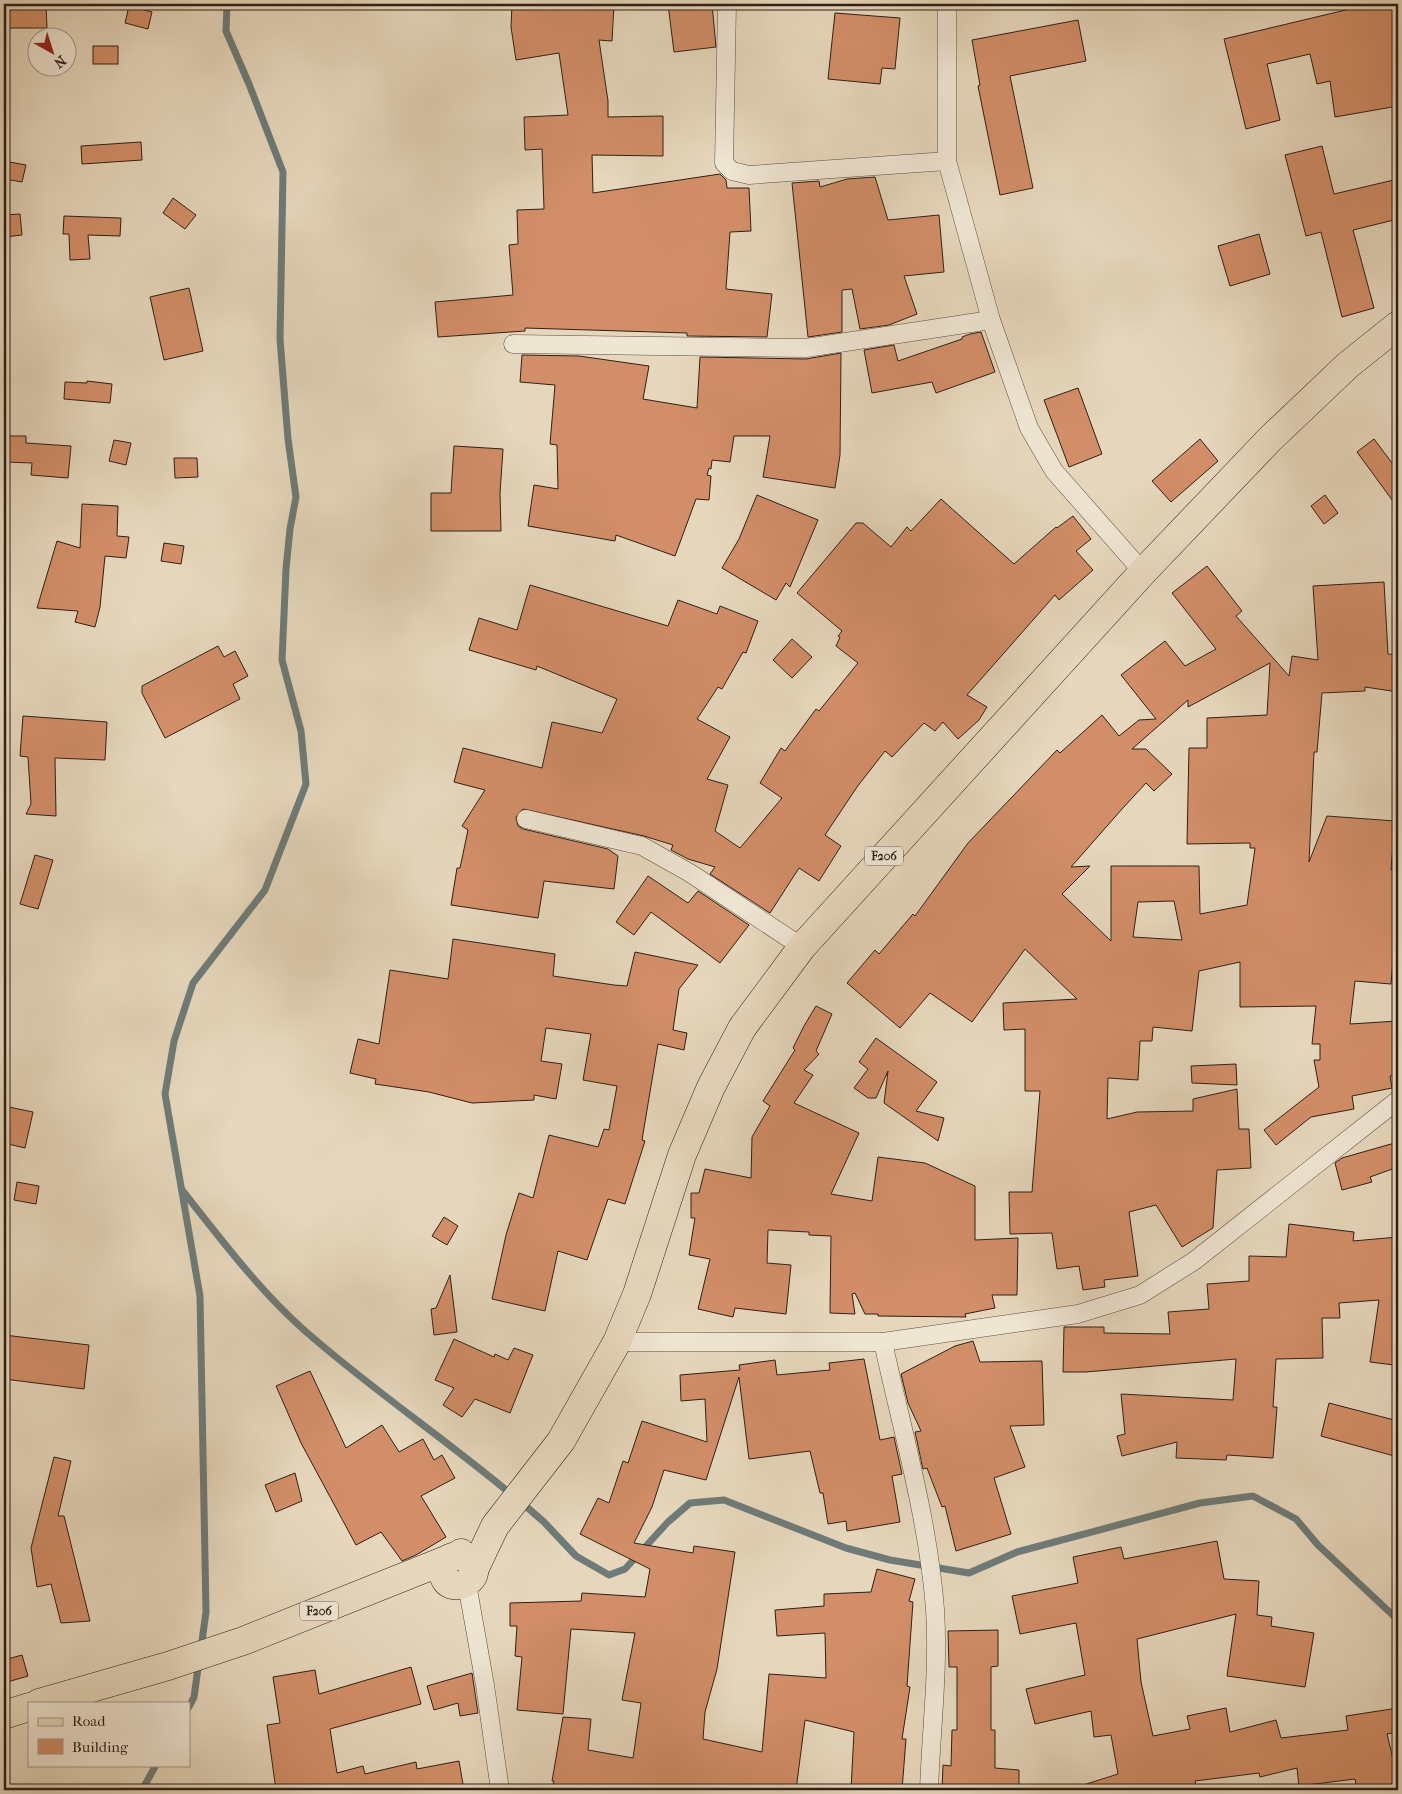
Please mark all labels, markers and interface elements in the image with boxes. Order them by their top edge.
north arrow [28,28,78,78]
text: N [50,52,69,72]
road number: F206 [865,846,903,866]
road number: F206 [300,1602,338,1620]
legend [28,1702,190,1766]
text: Road [72,1712,106,1730]
text: Building [72,1738,129,1756]

